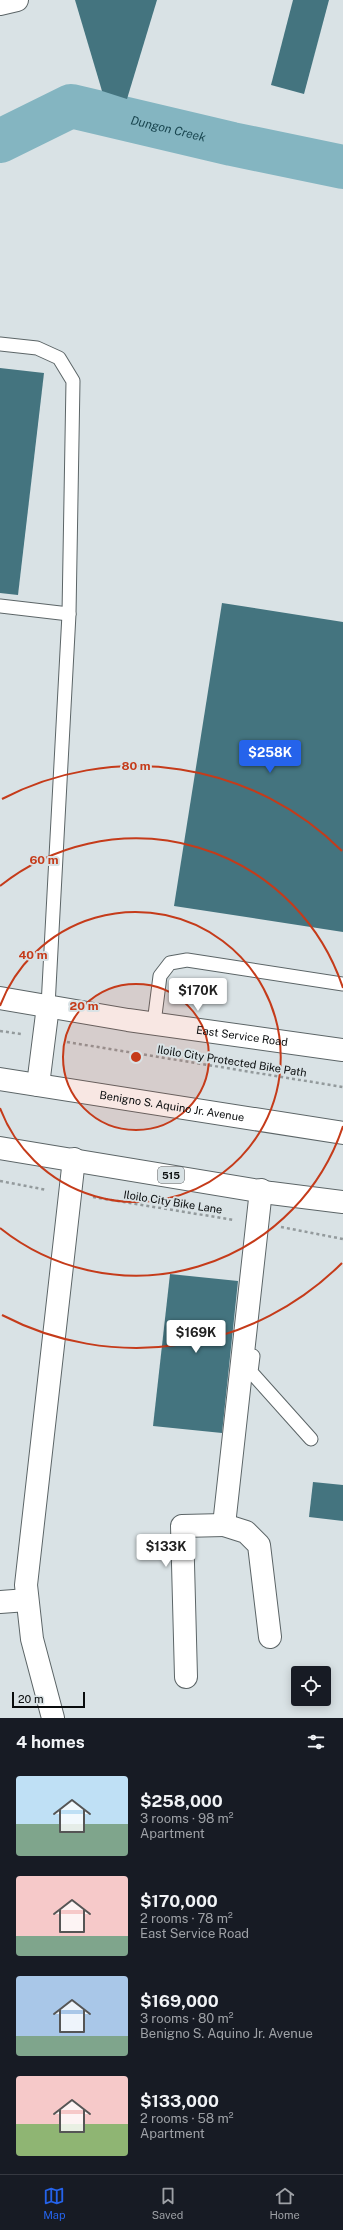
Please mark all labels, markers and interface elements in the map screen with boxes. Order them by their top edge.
water label: Dungon Creek [129,113,208,145]
pin: $258K [242,740,298,774]
text: $258K [248,745,292,760]
text: 80 m [121,759,151,773]
text: 60 m [29,853,59,867]
text: 40 m [18,948,48,962]
pin: $170K [170,978,226,1012]
text: $170K [178,983,218,998]
text: 20 m [70,999,99,1013]
street label: East Service Road [195,1024,289,1048]
street label: Iloilo City Protected Bike Path [156,1043,308,1079]
centre of rings [129,1050,143,1064]
street label: Benigno S. Aquino Jr. Avenue [99,1089,245,1123]
road number: 515 [158,1167,184,1183]
street label: Iloilo City Bike Lane [123,1188,223,1216]
pin: $169K [168,1320,224,1354]
text: $169K [176,1325,216,1340]
pin: $133K [138,1534,194,1568]
text: $133K [146,1539,186,1554]
map controls [291,1666,331,1706]
button: locate [291,1666,331,1706]
scale bar [12,1690,85,1709]
text: 20 m [18,1693,43,1705]
icon: filters [305,1731,327,1753]
text: 4 homes [16,1732,85,1752]
text: $258,000 [140,1791,223,1811]
icon: home [48,1792,96,1840]
text: 3 rooms · 98 m² [140,1811,234,1826]
text: Apartment [140,1826,205,1841]
text: $170,000 [140,1891,218,1911]
icon: home [48,1892,96,1940]
text: 2 rooms · 78 m² [140,1911,233,1926]
text: East Service Road [140,1926,249,1941]
text: $169,000 [140,1991,219,2011]
icon: home [48,1992,96,2040]
text: 3 rooms · 80 m² [140,2011,233,2026]
text: Benigno S. Aquino Jr. Avenue [140,2026,313,2041]
text: $133,000 [140,2091,219,2111]
icon: home [48,2092,96,2140]
text: 2 rooms · 58 m² [140,2111,233,2126]
text: Apartment [140,2126,205,2141]
tab: Map [43,2185,65,2221]
tab: Saved [152,2185,183,2221]
tab: Home [270,2185,300,2221]

